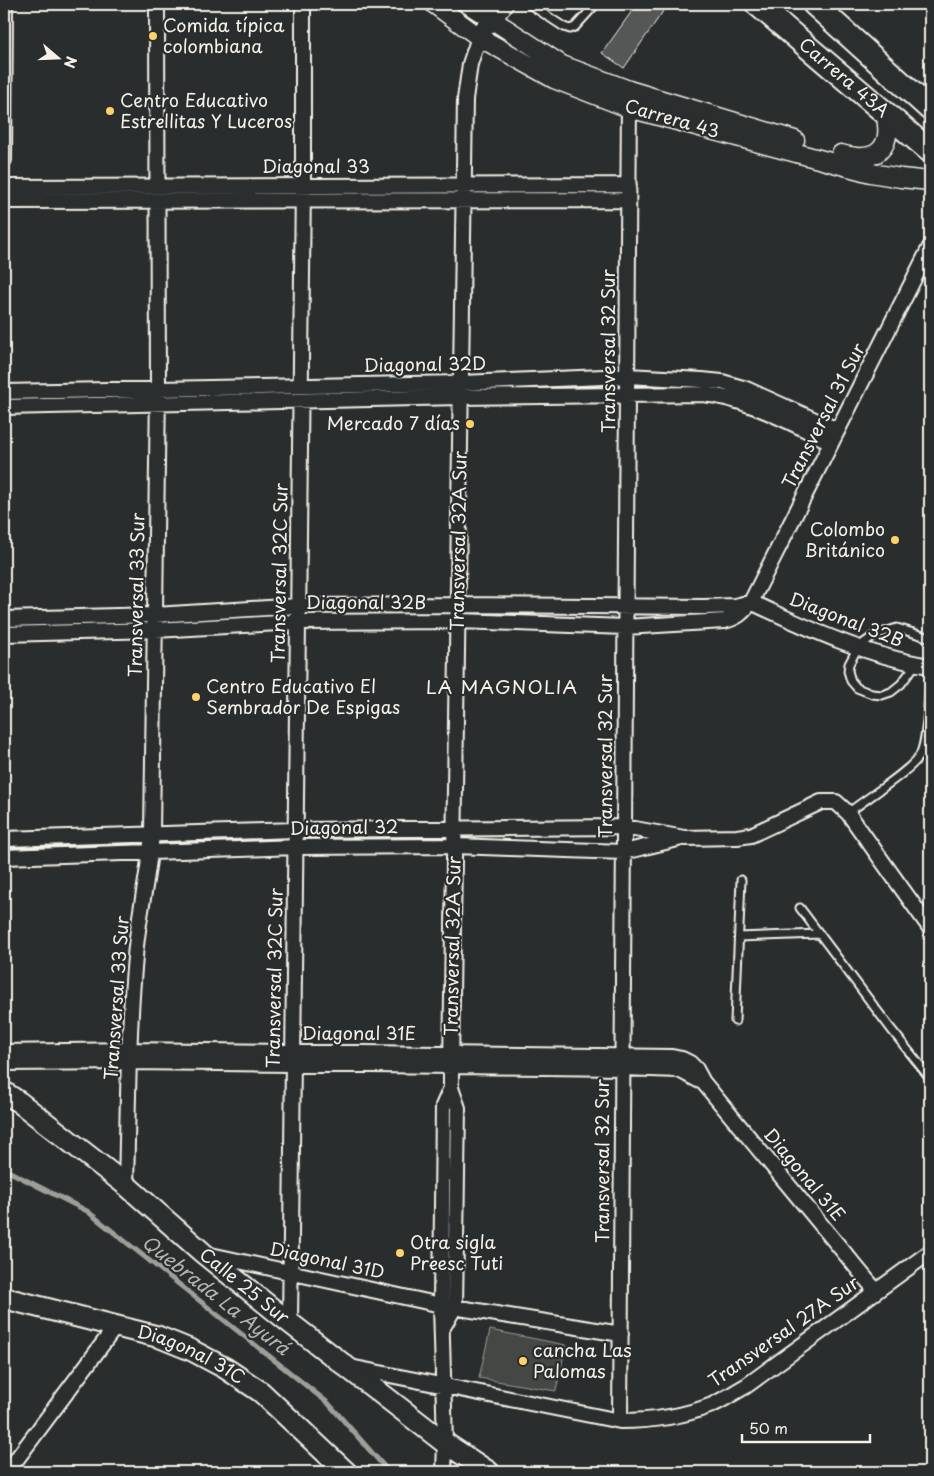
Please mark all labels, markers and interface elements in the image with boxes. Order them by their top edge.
place label: Comida típica colombiana [163,11,285,59]
marker: Comida típica colombiana [147,30,159,42]
street label: Carrera 43A [794,30,896,123]
north arrow [32,32,82,82]
text: N [59,54,82,71]
place label: Centro Educativo Estrellitas Y Luceros [120,86,292,134]
street label: Carrera 43 [622,91,723,144]
marker: Centro Educativo Estrellitas Y Luceros [104,105,116,117]
street label: Diagonal 33 [262,152,370,179]
street label: Transversal 32 Sur [594,268,621,433]
street label: Transversal 31 Sur [774,337,871,493]
street label: Diagonal 32D [363,349,486,378]
place label: Mercado 7 días [327,409,460,436]
marker: Mercado 7 días [464,418,476,430]
street label: Transversal 32A Sur [442,450,473,631]
street label: Transversal 32C Sur [263,482,294,663]
street label: Transversal 33 Sur [121,512,150,677]
place label: Colombo Británico [804,515,885,563]
marker: Colombo Británico [889,534,901,546]
street label: Diagonal 32B [786,584,908,653]
street label: Diagonal 32B [306,588,426,615]
place label: Centro Educativo El Sembrador De Espigas [206,672,400,720]
district label: LA MAGNOLIA [426,672,578,700]
street label: Transversal 32 Sur [591,673,618,838]
marker: Centro Educativo El Sembrador De Espigas [190,691,202,703]
street label: Diagonal 32 [289,812,399,841]
street label: Transversal 32A Sur [436,855,467,1036]
street label: Transversal 32C Sur [258,887,289,1068]
street label: Transversal 33 Sur [96,914,135,1081]
street label: Diagonal 31E [302,1019,416,1046]
street label: Transversal 32 Sur [588,1078,615,1243]
street label: Diagonal 31E [758,1122,852,1227]
water label: Quebrada La Ayurá [137,1227,298,1362]
place label: Otra sigla Preesc Tuti [410,1228,503,1276]
street label: Diagonal 31D [267,1234,387,1285]
street label: Calle 25 Sur [194,1240,296,1330]
marker: Otra sigla Preesc Tuti [394,1247,406,1259]
street label: Transversal 27A Sur [702,1268,864,1393]
street label: Diagonal 31C [134,1317,251,1390]
place label: cancha Las Palomas [533,1336,632,1384]
marker: cancha Las Palomas [517,1355,529,1367]
scale bar [742,1411,869,1443]
text: 50 m [749,1416,788,1439]

